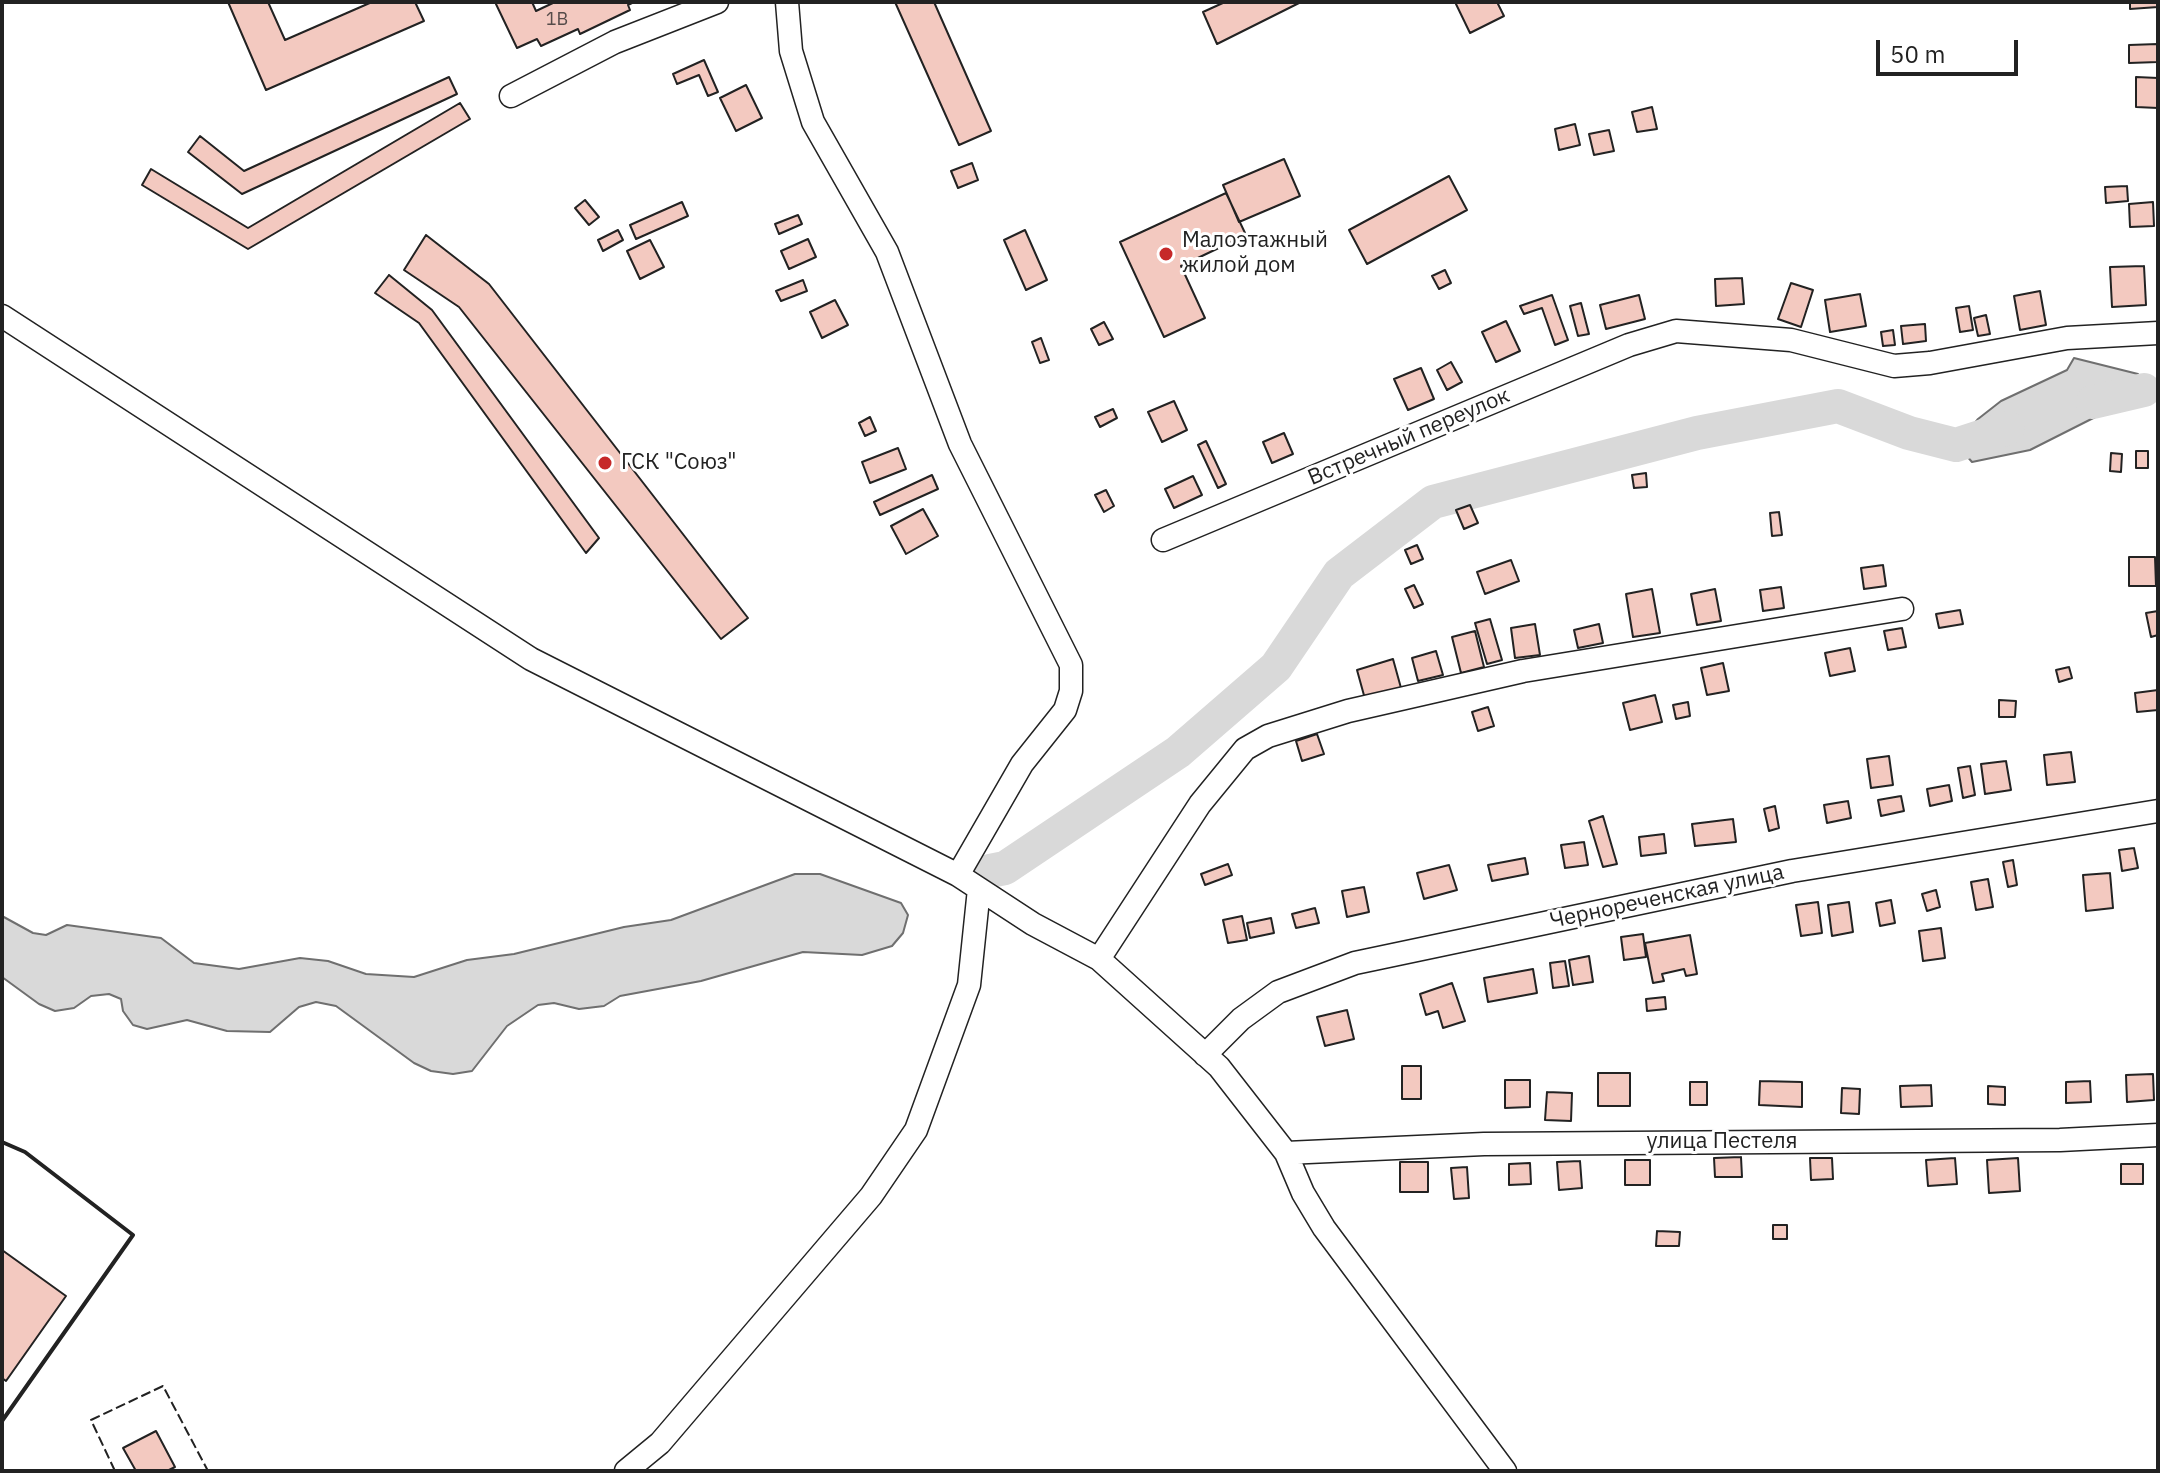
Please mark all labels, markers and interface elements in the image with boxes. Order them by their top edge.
house number: 1В [546,9,568,31]
scale bar [1880,24,2022,74]
text: 50 m [1890,38,1945,70]
place label: Малоэтажный жилой дом [1182,228,1328,280]
marker: Малоэтажный жилой дом [1157,245,1175,263]
street label: Встречный переулок [1304,383,1514,491]
place label: ГСК "Союз" [621,450,737,476]
marker: ГСК "Союз" [596,454,614,472]
street label: Чернореченская улица [1548,859,1786,935]
street label: улица Пестеля [1647,1129,1797,1155]

